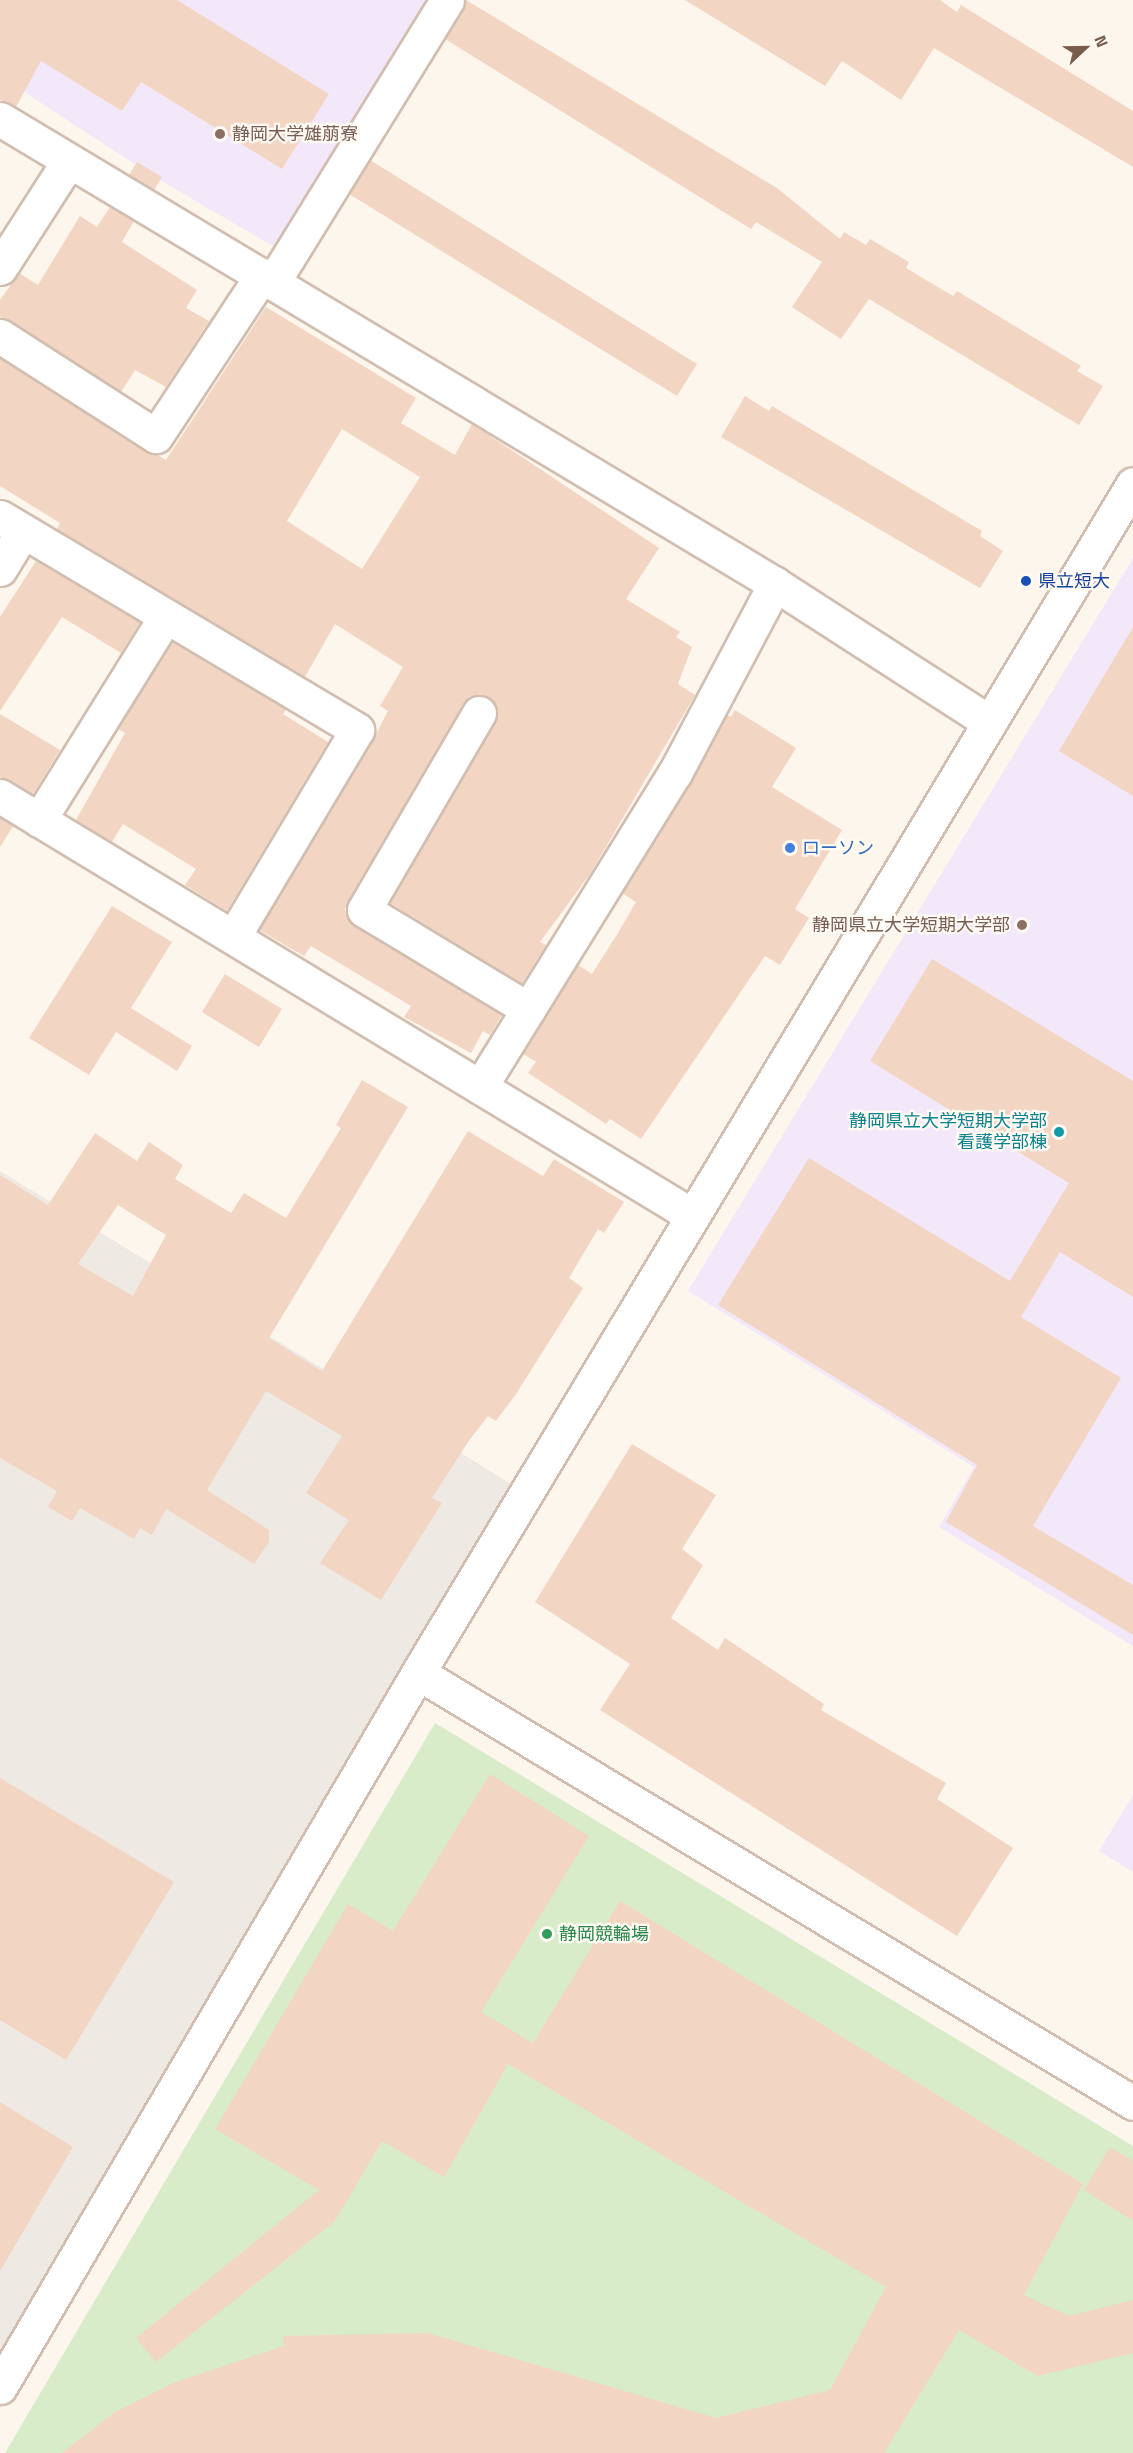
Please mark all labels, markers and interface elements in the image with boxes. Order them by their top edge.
north arrow [1055,18,1115,78]
text: N [1088,32,1115,51]
place label: 静岡大学雄萠寮 [232,123,358,145]
marker: 静岡大学雄萠寮 [213,127,227,141]
place label: 県立短大 [1038,570,1110,592]
marker: 県立短大 [1019,574,1033,588]
place label: ローソン [802,837,874,859]
marker: ローソン [783,841,797,855]
place label: 静岡県立大学短期大学部 [812,914,1010,936]
marker: 静岡県立大学短期大学部 [1015,918,1029,932]
place label: 静岡県立大学短期大学部 看護学部棟 [849,1111,1047,1154]
marker: 静岡県立大学短期大学部 看護学部棟 [1052,1125,1066,1139]
place label: 静岡競輪場 [559,1923,649,1945]
marker: 静岡競輪場 [540,1927,554,1941]

